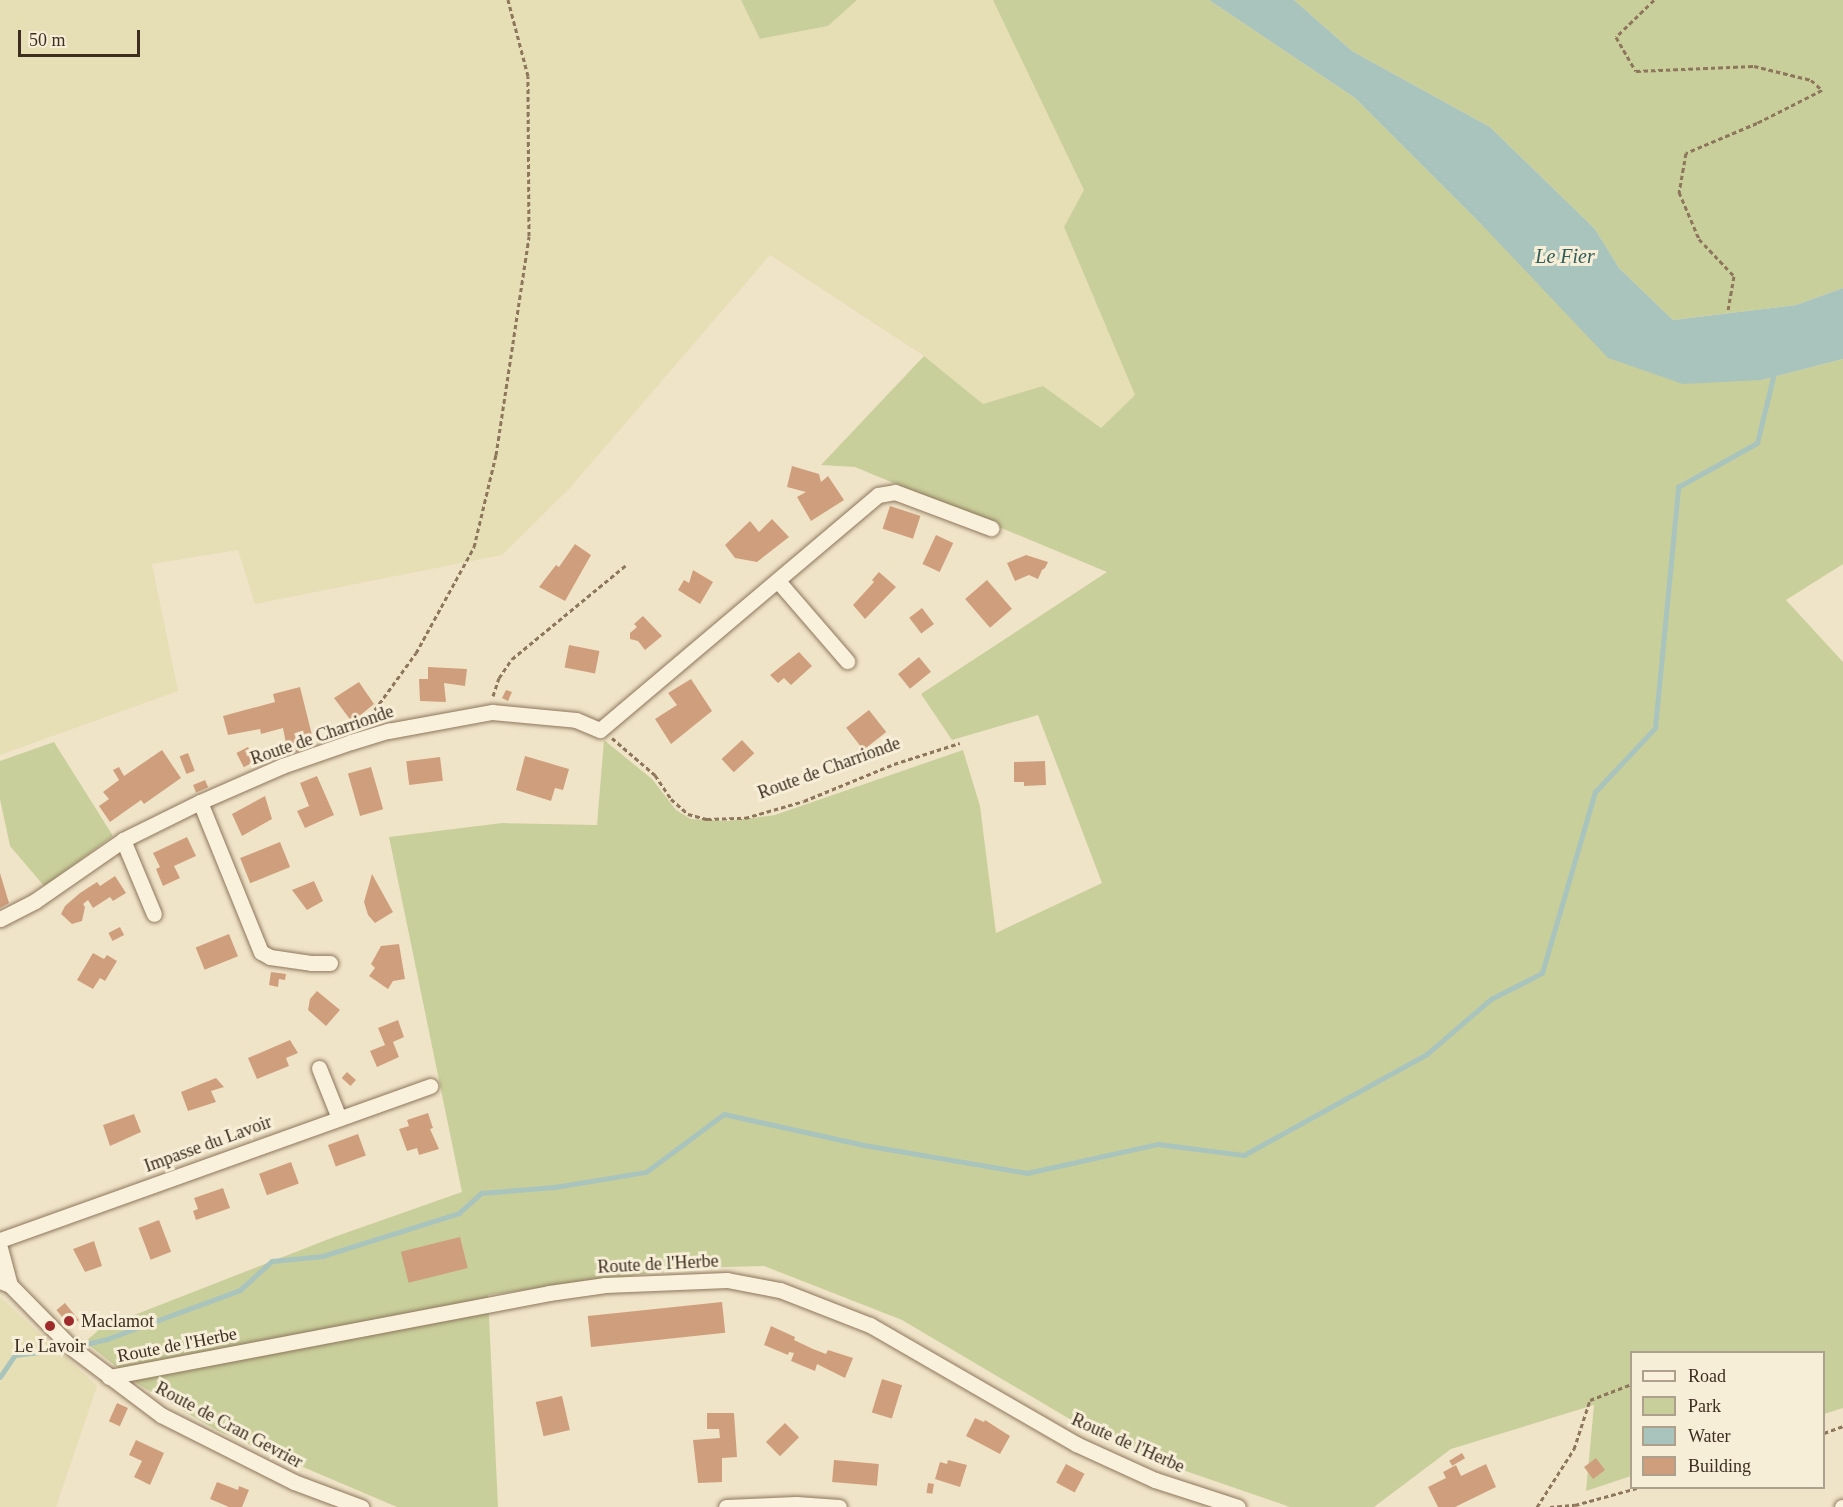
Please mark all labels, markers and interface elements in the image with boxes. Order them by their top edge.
scale bar [21,18,142,56]
text: 50 m [29,30,66,50]
water label: Le Fier [1535,244,1595,268]
street label: Route de Charrionde [248,700,396,770]
street label: Route de Charrionde [755,732,903,804]
street label: Impasse du Lavoir [141,1111,275,1177]
street label: Route de l'Herbe [597,1250,719,1278]
place label: Maclamot [81,1310,154,1332]
marker: Maclamot [62,1314,76,1328]
marker: Le Lavoir [43,1319,57,1333]
street label: Route de l'Herbe [115,1323,239,1367]
place label: Le Lavoir [14,1335,86,1357]
legend [1630,1351,1825,1489]
text: Road [1688,1366,1726,1386]
street label: Route de Cran Gevrier [152,1377,306,1473]
text: Park [1688,1396,1721,1416]
street label: Route de l'Herbe [1068,1408,1188,1478]
text: Water [1688,1426,1731,1446]
text: Building [1688,1456,1751,1476]

